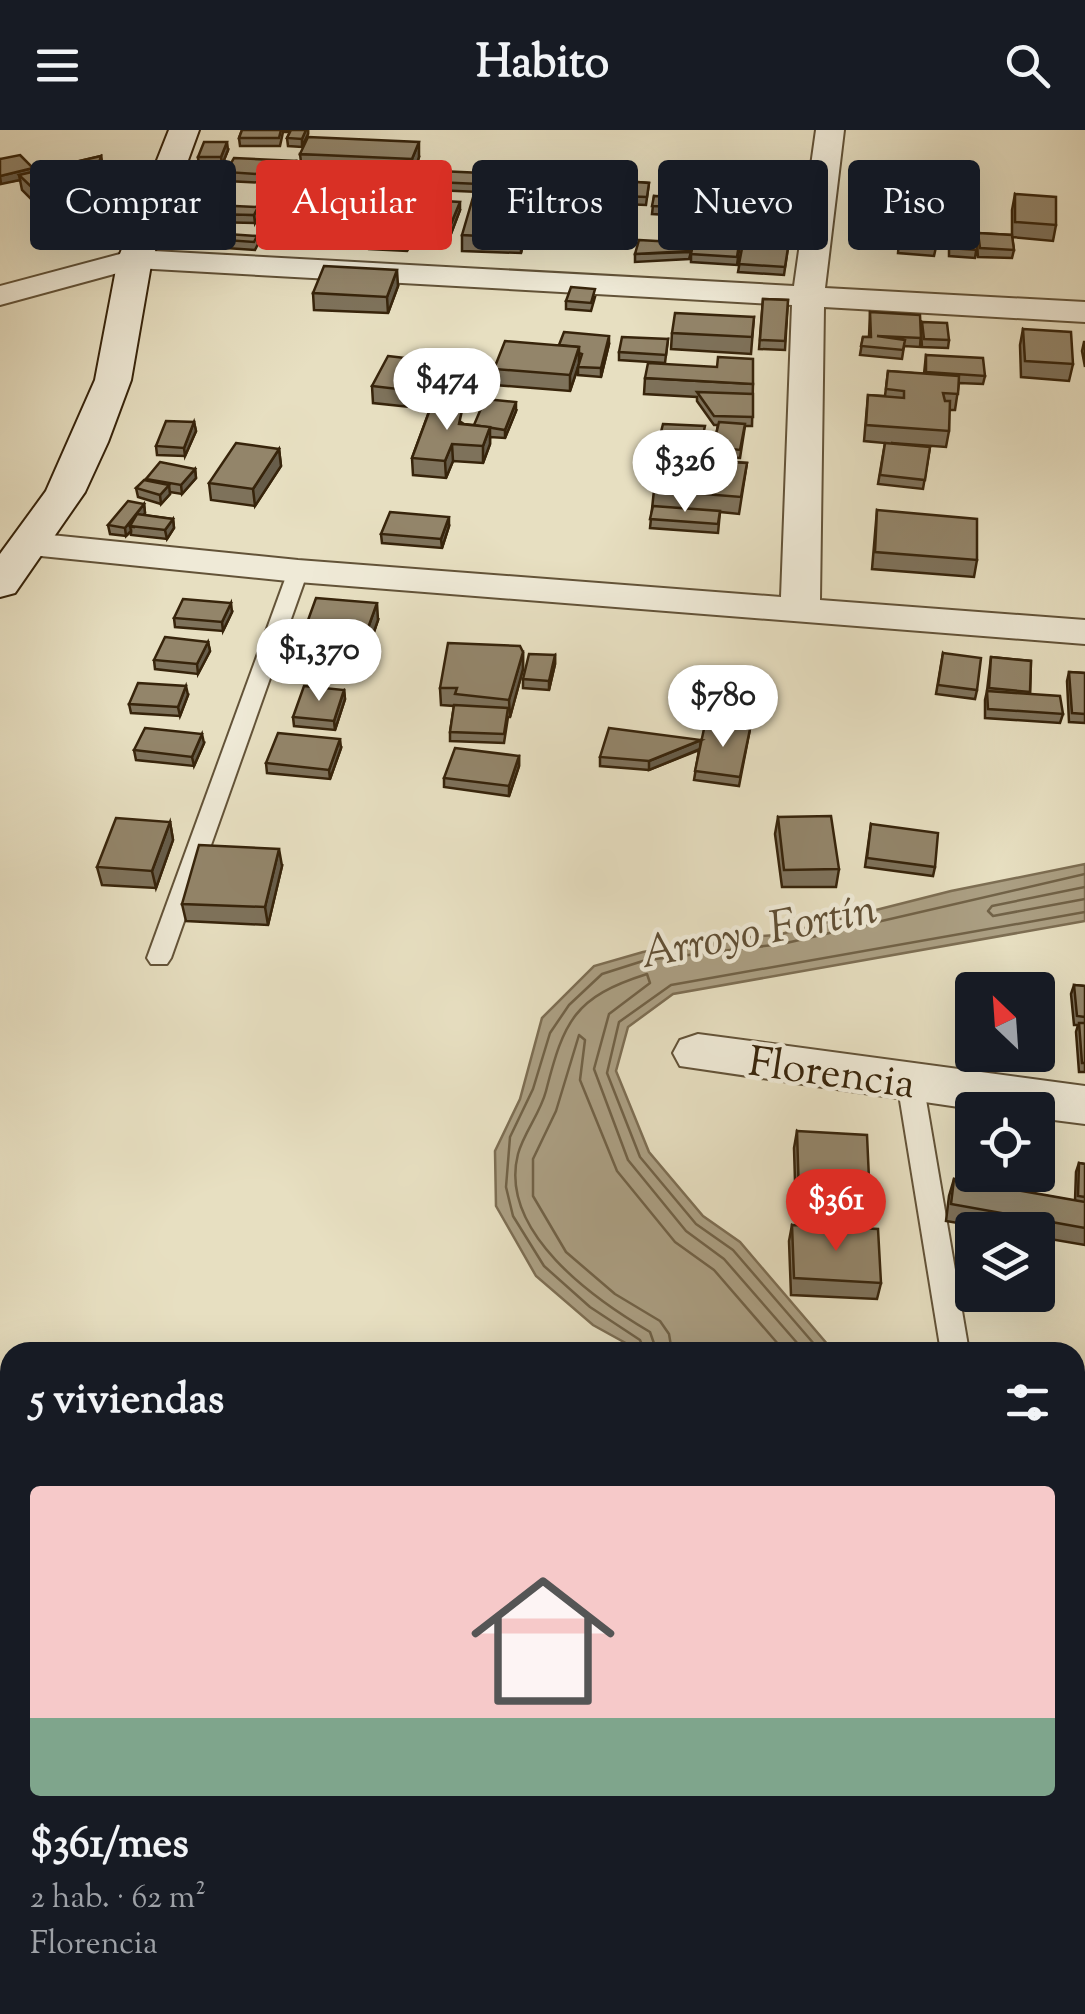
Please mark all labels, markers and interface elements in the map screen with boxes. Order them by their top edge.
text: Habito [476,33,609,98]
icon: menu [30,38,85,93]
icon: search [1000,38,1055,93]
chip: Comprar [30,160,236,250]
chip: Alquilar [256,160,452,250]
chip: Filtros [472,160,638,250]
chip: Nuevo [658,160,828,250]
chip: Piso [848,160,980,250]
pin: $474 [388,348,506,433]
text: $474 [415,357,479,403]
pin: $326 [626,430,744,515]
text: $326 [655,439,715,485]
pin: $1,370 [238,619,400,704]
text: $1,370 [278,628,360,674]
pin: $780 [664,665,782,750]
text: $780 [690,674,756,720]
water label: Arroyo Fortín [635,880,883,989]
north arrow [955,972,1055,1072]
map controls [955,972,1055,1312]
street label: Florencia [744,1035,918,1117]
button: locate [955,1092,1055,1192]
pin: $361 [777,1169,895,1254]
text: $361 [808,1178,864,1224]
button: layers [955,1212,1055,1312]
text: 5 viviendas [30,1372,224,1432]
icon: filters [1000,1375,1055,1430]
icon: home [453,1551,633,1731]
text: $361/mes [30,1816,189,1876]
text: 2 hab. · 62 m² [30,1876,206,1922]
text: Florencia [30,1922,158,1968]

